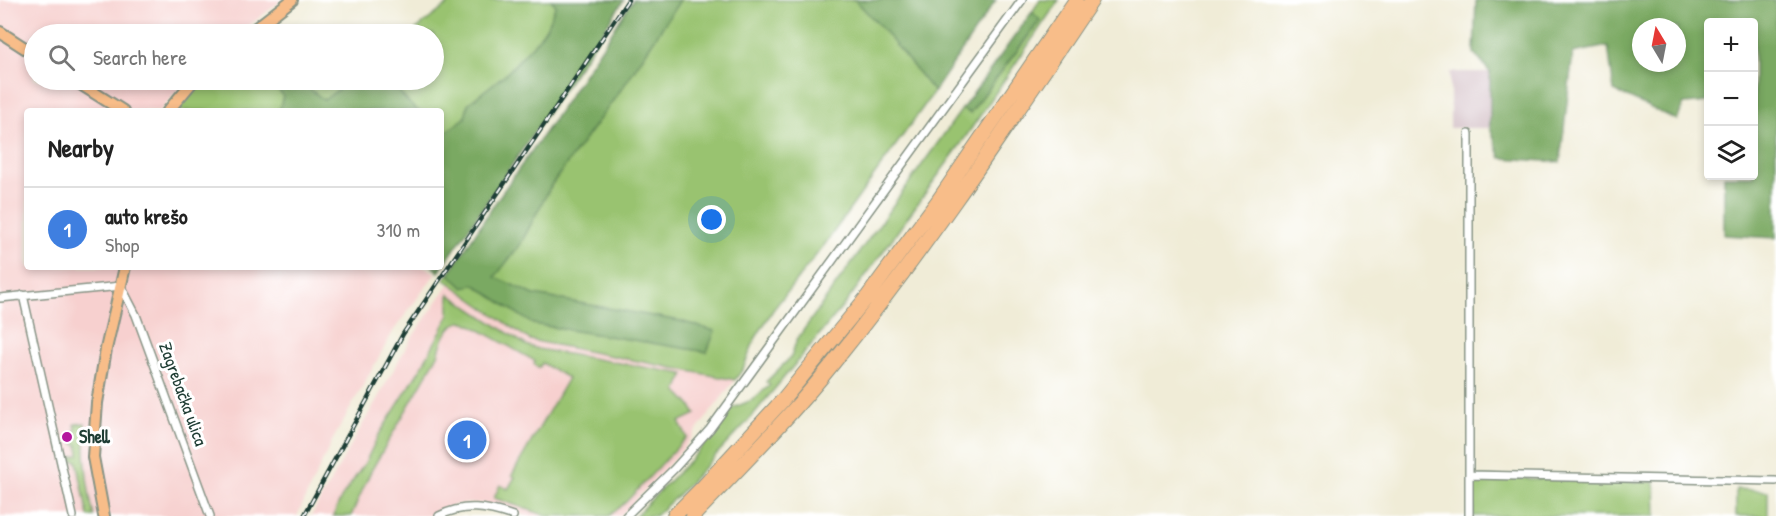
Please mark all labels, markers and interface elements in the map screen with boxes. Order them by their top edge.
north arrow [1632,18,1686,72]
map controls [1704,18,1758,180]
button: + [1704,18,1758,72]
search box [24,24,444,90]
icon: search [45,41,78,74]
text: Search here [93,42,187,72]
button: − [1704,72,1758,126]
button: layers [1704,126,1758,180]
text: Nearby [48,130,114,165]
text: auto krešo [105,201,188,231]
your location [697,205,726,234]
text: 1 [64,216,71,243]
text: 310 m [377,216,420,243]
text: Shop [105,231,139,258]
street label: Zagrebačka ulica [153,339,214,449]
pin: 1 [448,418,486,462]
place label: Shell [79,424,111,449]
marker: Shell [60,430,74,444]

